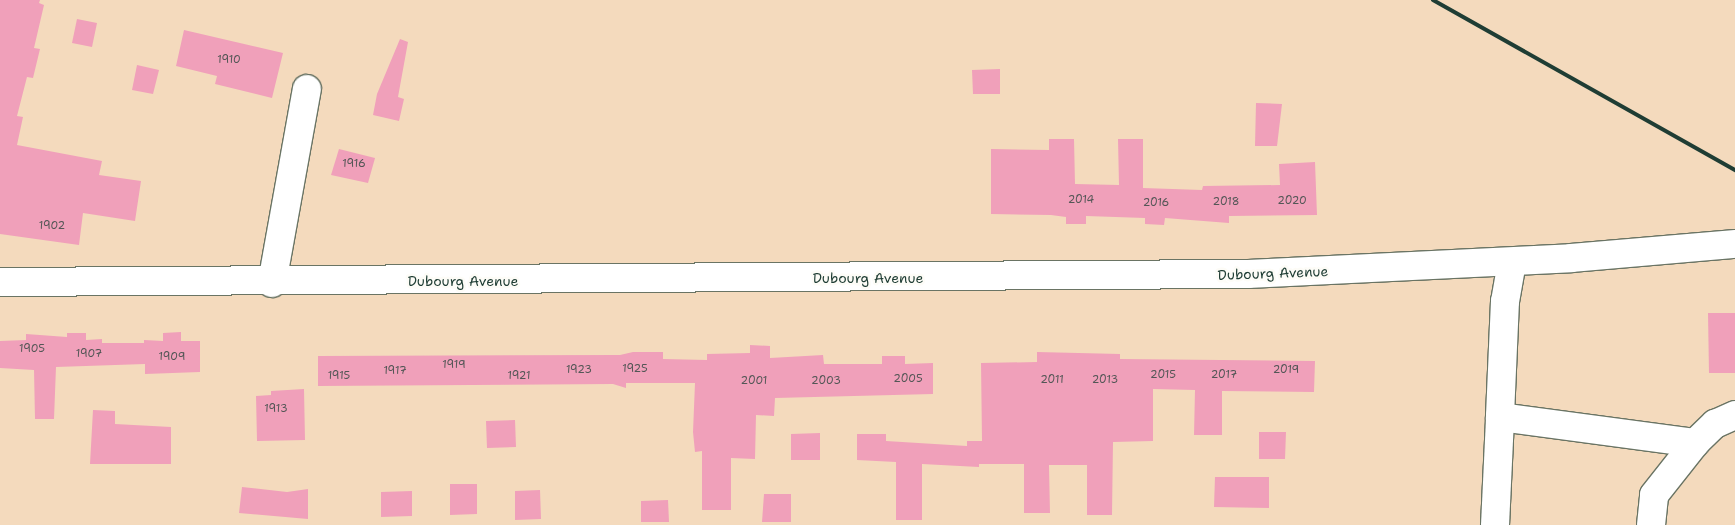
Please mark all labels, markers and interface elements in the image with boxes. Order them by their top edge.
house number: 1910 [217,53,241,67]
house number: 1916 [342,157,366,171]
house number: 2014 [1068,193,1094,207]
house number: 2020 [1277,194,1307,208]
house number: 2018 [1213,195,1239,209]
house number: 2016 [1143,196,1169,210]
house number: 1902 [39,219,65,233]
street label: Dubourg Avenue [1217,263,1329,283]
street label: Dubourg Avenue [813,270,923,286]
street label: Dubourg Avenue [408,273,518,289]
house number: 1905 [19,342,45,356]
house number: 1907 [76,347,102,361]
house number: 1909 [159,350,185,364]
house number: 1919 [442,358,466,372]
house number: 1925 [622,362,648,376]
house number: 1923 [566,363,592,377]
house number: 2019 [1273,363,1299,377]
house number: 1917 [383,364,407,378]
house number: 2015 [1150,368,1176,382]
house number: 2017 [1211,368,1237,382]
house number: 1915 [328,369,350,383]
house number: 1921 [507,369,531,383]
house number: 2005 [893,372,923,386]
house number: 2011 [1040,373,1064,387]
house number: 2013 [1092,373,1118,387]
house number: 2001 [741,374,767,388]
house number: 2003 [811,374,841,388]
house number: 1913 [264,402,288,416]

